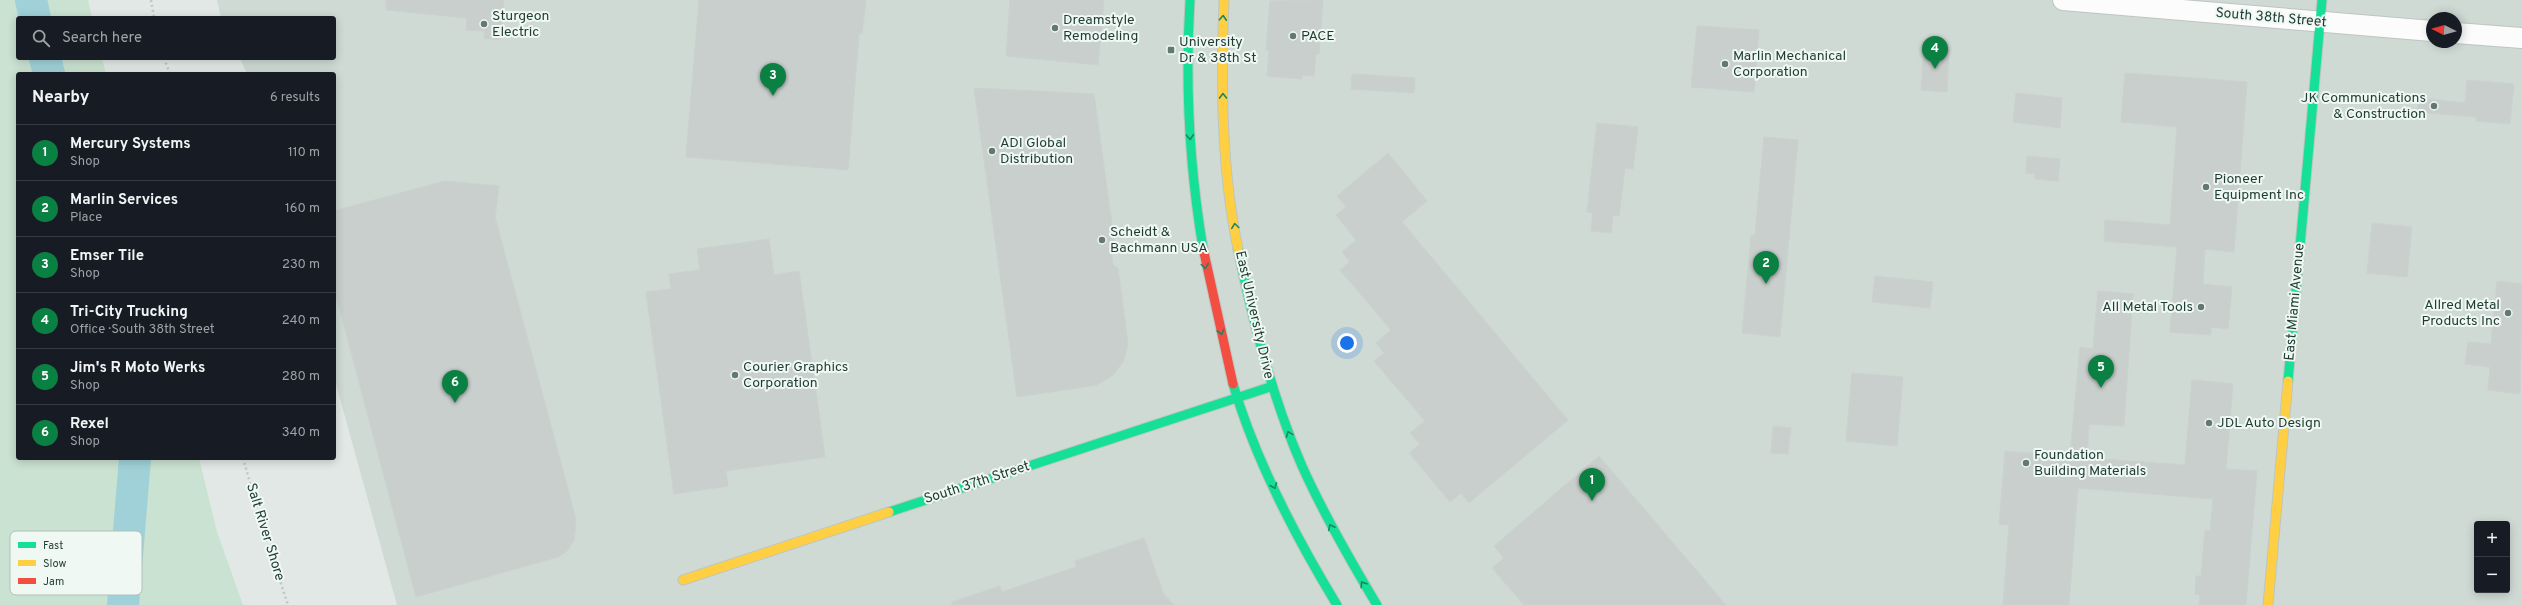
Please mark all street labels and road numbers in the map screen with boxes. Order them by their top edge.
street label: South 38th Street [2215,5,2327,31]
street label: East Miami Avenue [2281,242,2309,362]
street label: East University Drive [1231,249,1277,381]
street label: South 37th Street [922,458,1032,508]
street label: Salt River Shore [242,481,288,583]

